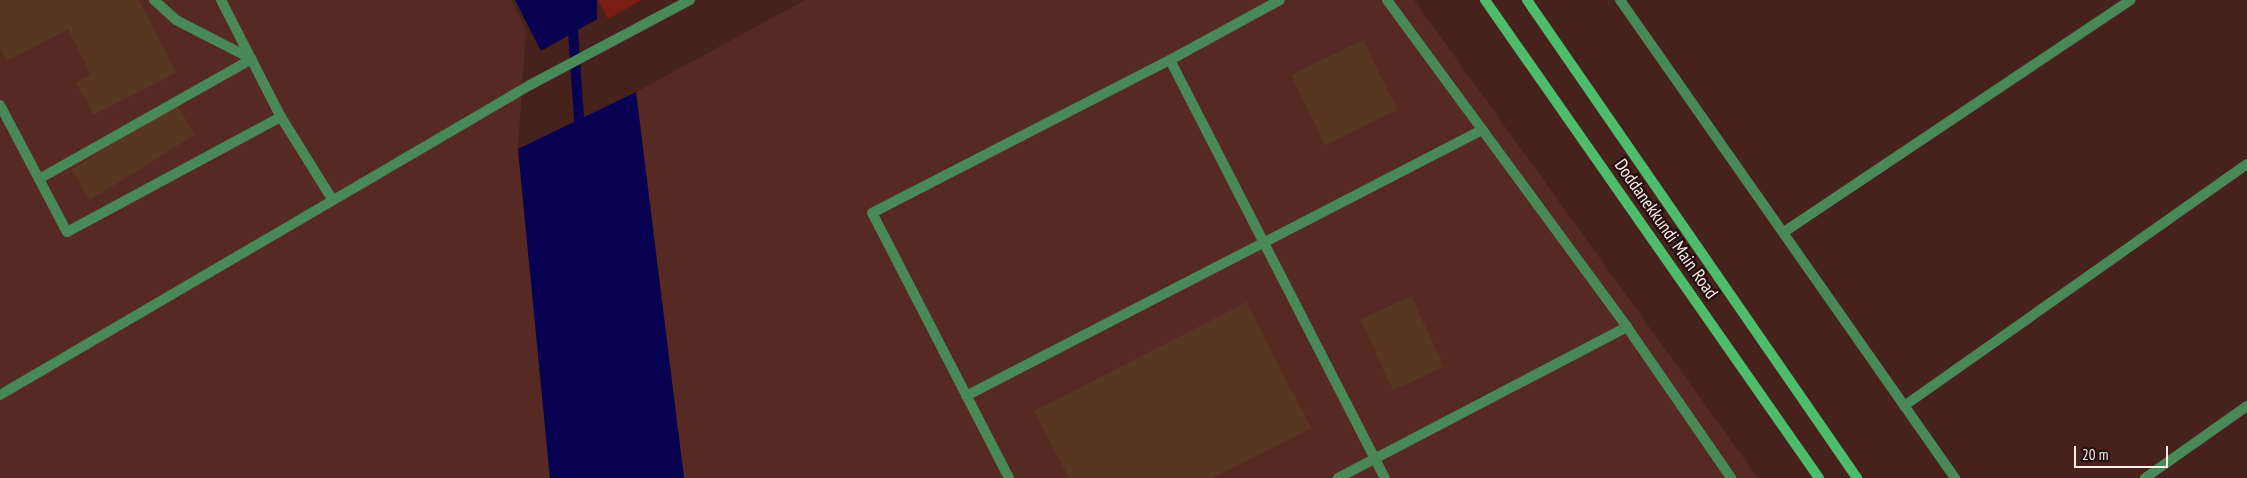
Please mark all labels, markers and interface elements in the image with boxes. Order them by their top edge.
street label: Doddanekkundi Main Road [1610,155,1722,303]
scale bar [2077,436,2171,468]
text: 20 m [2082,445,2108,464]

